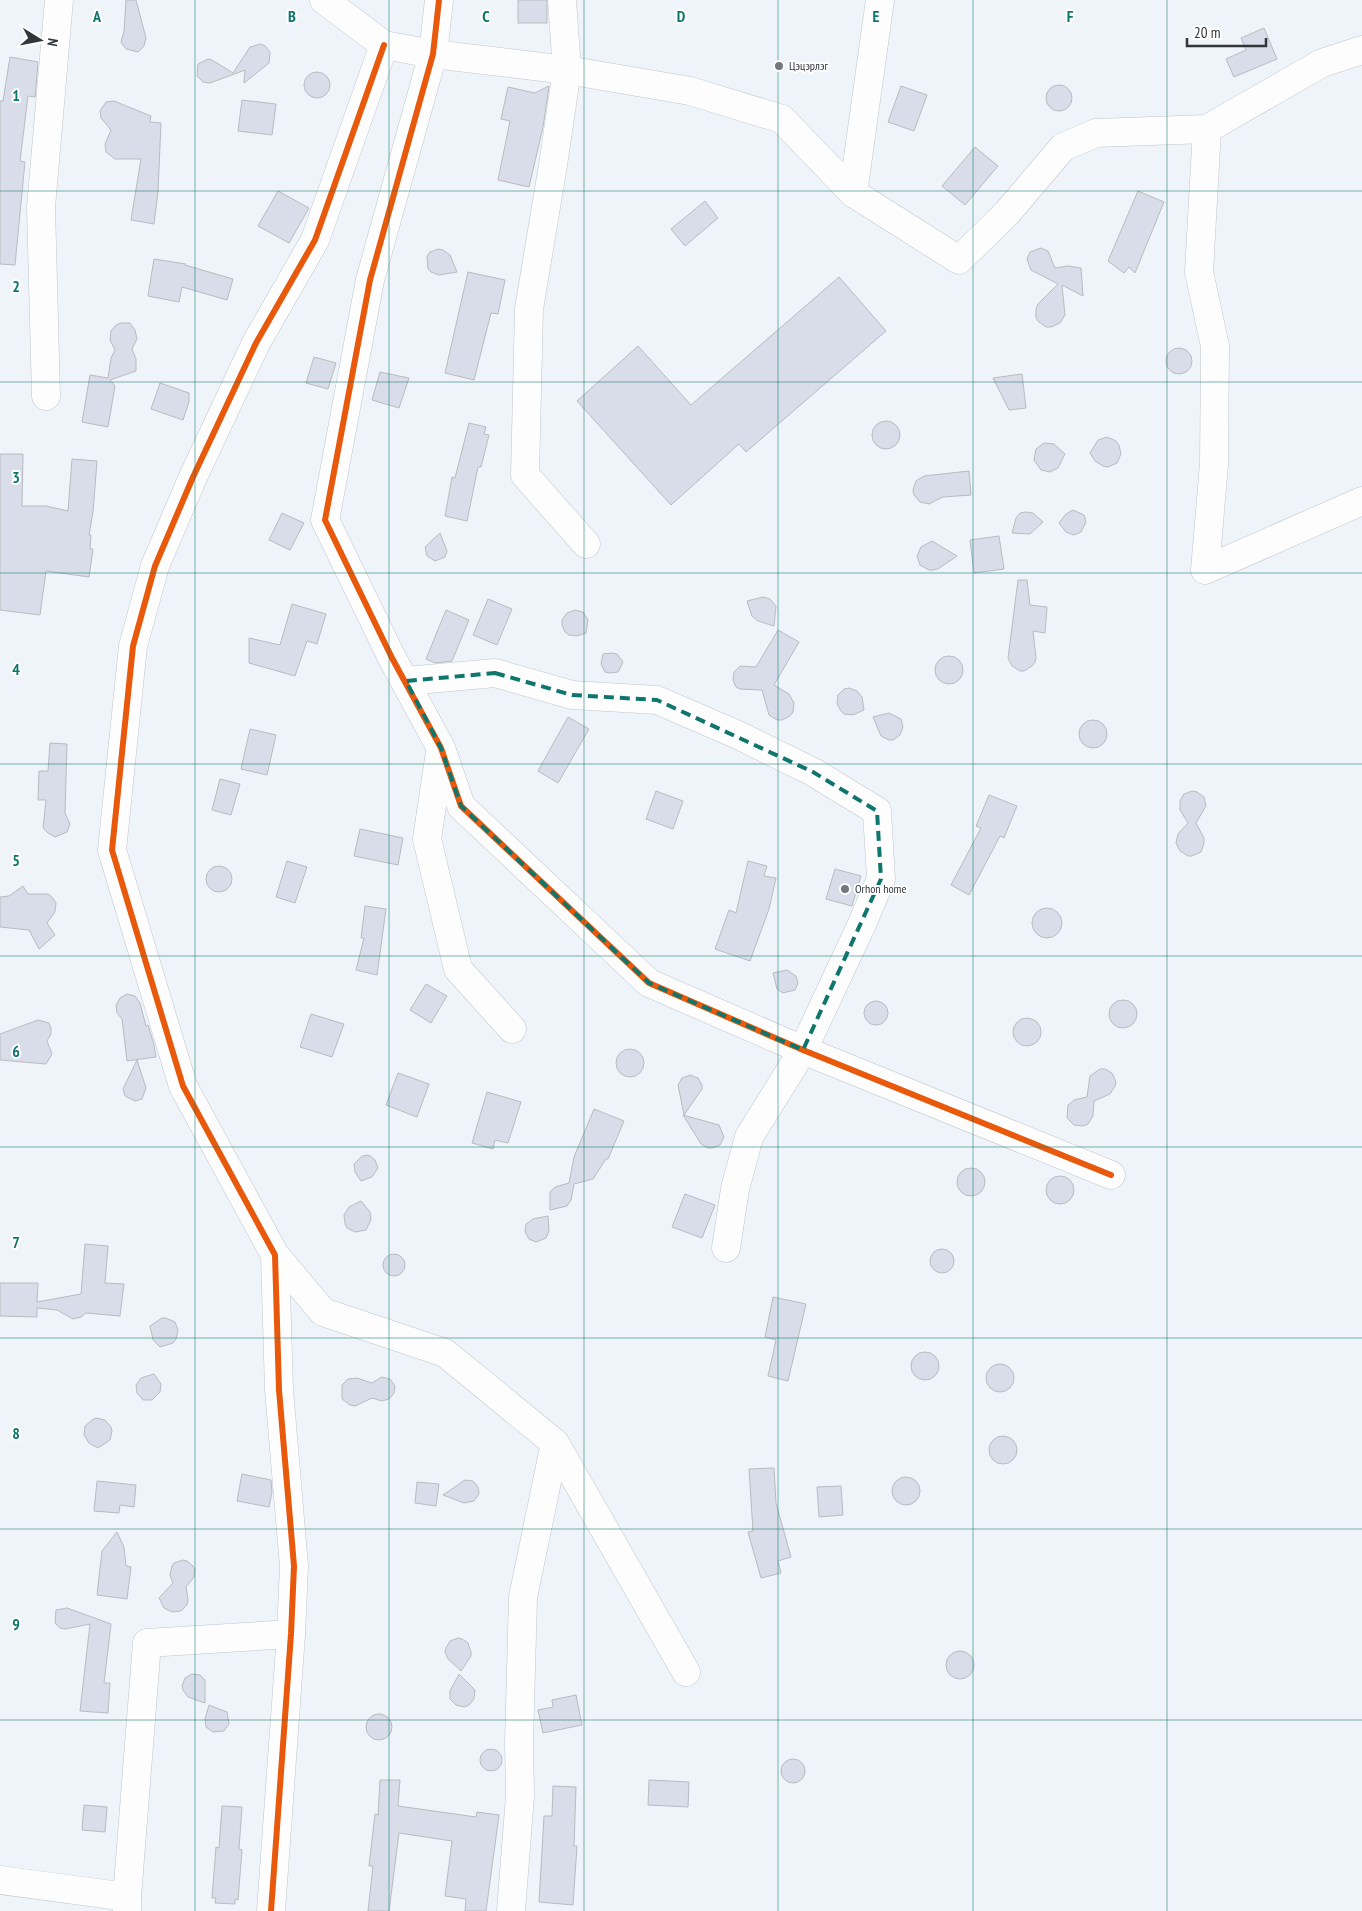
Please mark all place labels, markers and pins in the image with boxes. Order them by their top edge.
place label: Цэцэрлэг [789,58,828,73]
marker: Цэцэрлэг [773,60,785,72]
place label: Orhon home [855,881,906,896]
marker: Orhon home [839,883,851,895]

